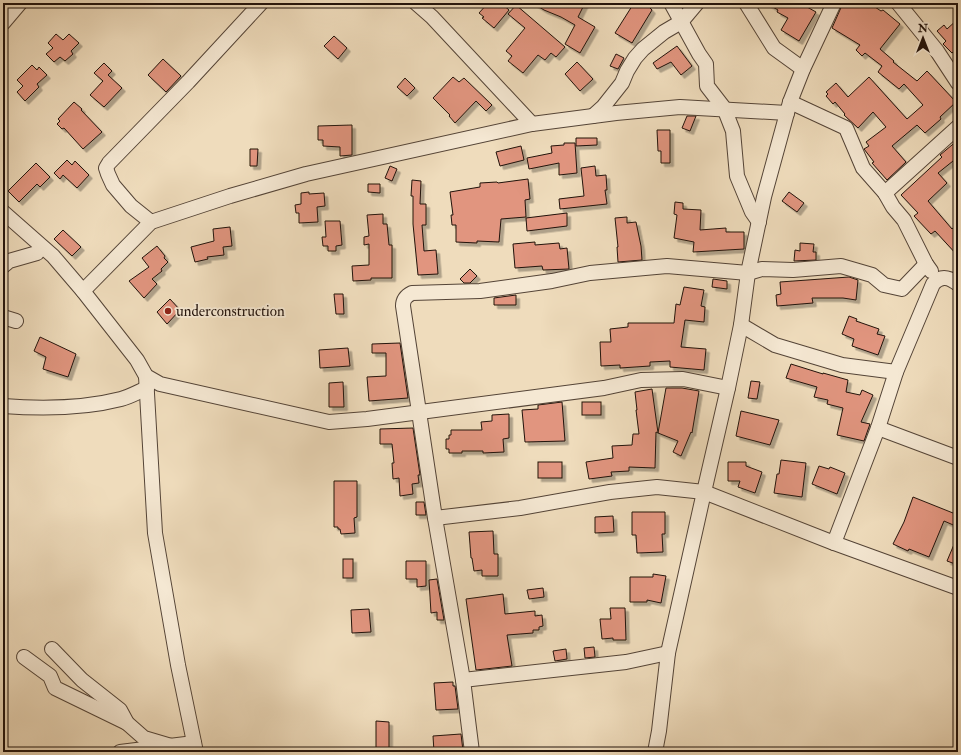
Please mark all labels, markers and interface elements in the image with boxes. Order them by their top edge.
north arrow [903,18,943,58]
text: N [917,22,929,35]
place label: underconstruction [176,302,285,321]
marker: underconstruction [163,306,173,316]

